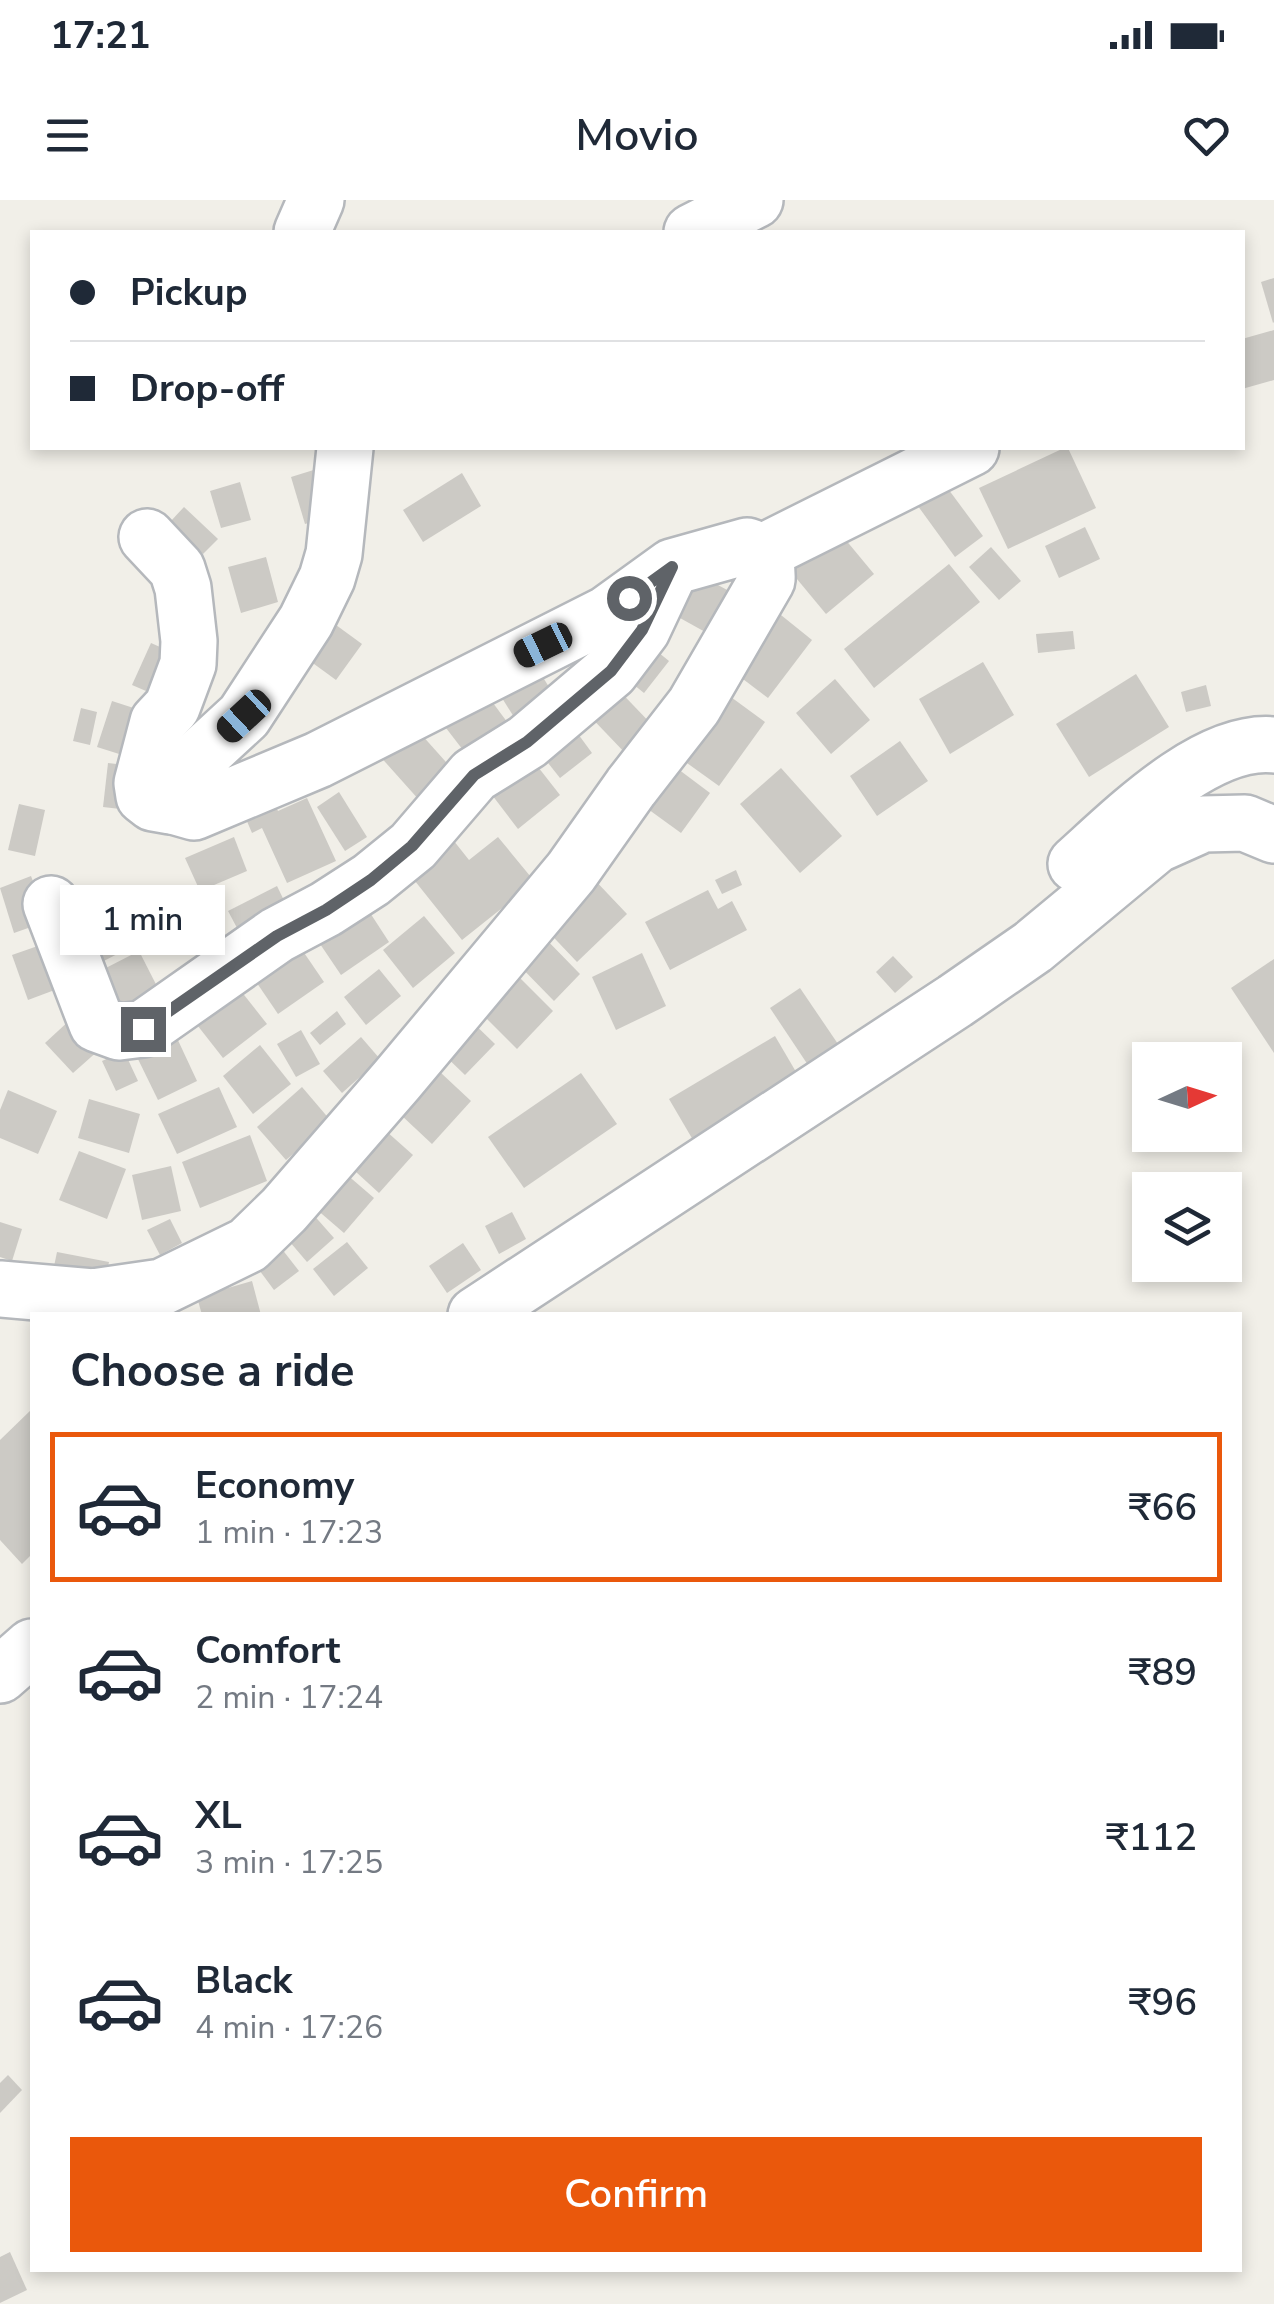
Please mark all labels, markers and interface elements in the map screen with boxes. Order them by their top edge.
text: 17:21 [50,10,151,61]
text: Movio [575,105,699,166]
icon: menu [40,108,95,163]
icon: heart [1179,108,1234,163]
text: Pickup [130,267,248,318]
text: Drop-off [130,363,284,414]
route start [607,576,652,621]
car [509,618,577,672]
car [212,685,276,747]
callout: 1 min [61,884,226,954]
text: 1 min [102,898,183,941]
route end [121,1007,166,1052]
north arrow [1132,1042,1242,1152]
map controls [1132,1042,1242,1282]
button: layers [1132,1172,1242,1282]
text: Choose a ride [70,1341,355,1402]
text: Economy [195,1460,354,1511]
icon: car [75,1462,165,1552]
text: ₹66 [1129,1482,1197,1533]
text: 1 min · 17:23 [195,1511,383,1554]
text: Comfort [195,1625,340,1676]
icon: car [75,1627,165,1717]
text: ₹89 [1129,1647,1197,1698]
text: 2 min · 17:24 [195,1676,383,1719]
text: XL [195,1790,242,1841]
icon: car [75,1792,165,1882]
text: ₹112 [1106,1812,1197,1863]
text: 3 min · 17:25 [195,1841,383,1884]
text: Black [195,1955,292,2006]
icon: car [75,1957,165,2047]
text: ₹96 [1129,1977,1197,2028]
text: 4 min · 17:26 [195,2006,383,2049]
button: Confirm [70,2137,1202,2252]

